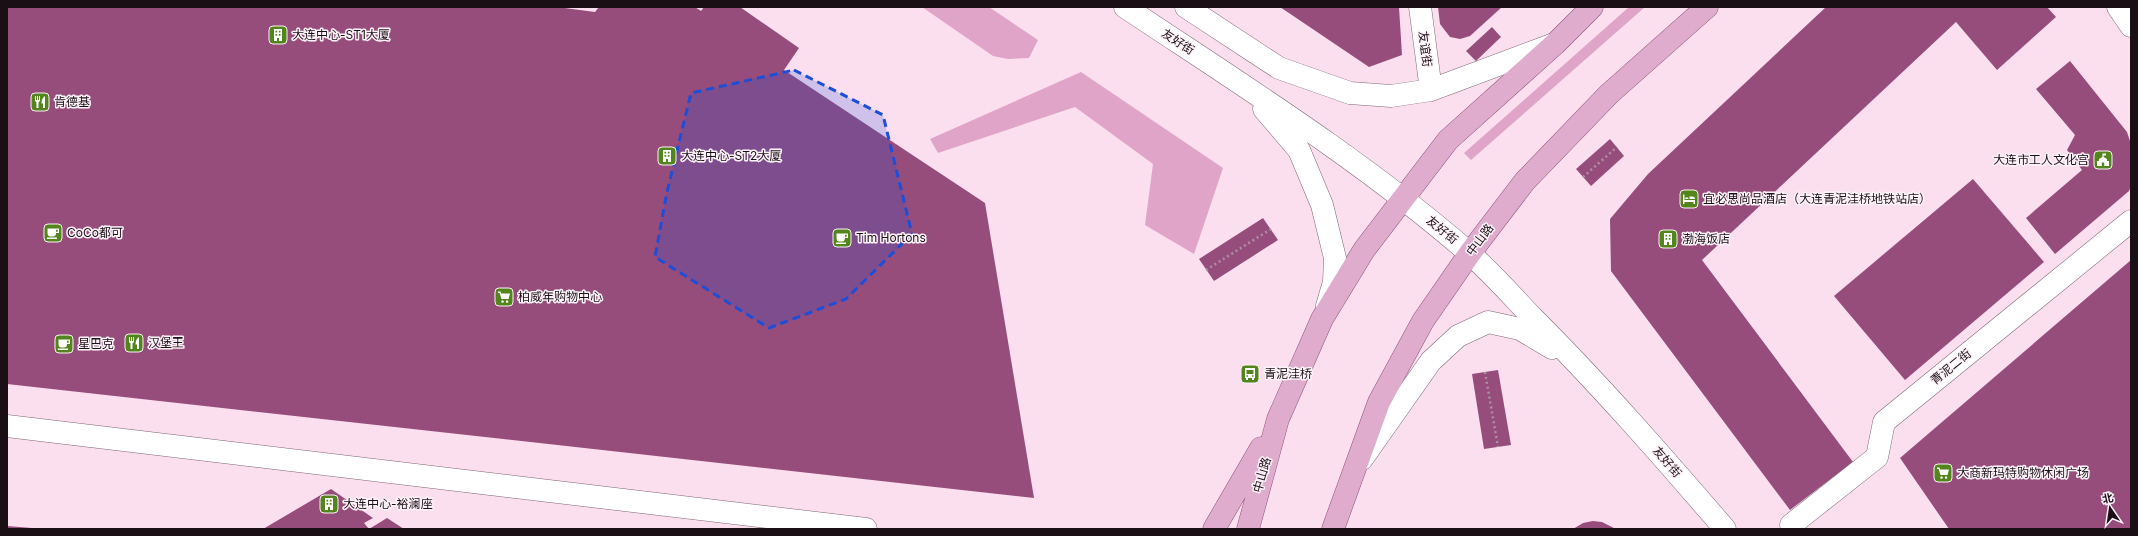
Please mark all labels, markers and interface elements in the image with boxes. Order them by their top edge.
building icon: 大连中心-ST1大厦 [267,24,289,46]
street label: 友好街 [1159,25,1197,58]
place label: 大连中心-ST1大厦 [292,27,390,42]
street label: 友谊街 [1416,30,1435,68]
restaurant icon: 肯德基 [29,91,51,113]
place label: 肯德基 [54,94,90,109]
building icon: 大连中心-ST2大厦 [656,145,678,167]
place label: 大连中心-ST2大厦 [681,148,781,163]
public building icon: 大连市工人文化宫 [2092,149,2114,171]
place label: 大连市工人文化宫 [1993,152,2089,167]
hotel icon: 宜必思尚品酒店（大连青泥洼桥地铁站店） [1678,188,1700,210]
place label: 宜必思尚品酒店（大连青泥洼桥地铁站店） [1703,191,1931,206]
street label: 友好街 [1424,212,1461,247]
street label: 中山路 [1463,221,1496,259]
cafe icon: CoCo都可 [42,222,64,244]
place label: CoCo都可 [67,225,123,240]
cafe icon: Tim Hortons [831,227,853,249]
building icon: 渤海饭店 [1657,228,1679,250]
place label: Tim Hortons [856,230,926,245]
place label: 渤海饭店 [1682,231,1730,246]
supermarket icon: 柏威年购物中心 [493,286,515,308]
place label: 柏威年购物中心 [518,289,602,304]
restaurant icon: 汉堡王 [123,332,145,354]
cafe icon: 星巴克 [53,333,75,355]
place label: 汉堡王 [148,335,184,350]
place label: 星巴克 [78,336,114,351]
street label: 青泥二街 [1927,346,1974,388]
bus stop icon: 青泥洼桥 [1239,363,1261,385]
place label: 青泥洼桥 [1264,366,1312,381]
street label: 友好街 [1650,443,1685,480]
street label: 中山路 [1249,455,1274,494]
supermarket icon: 大商新玛特购物休闲广场 [1932,462,1954,484]
place label: 大商新玛特购物休闲广场 [1957,465,2089,480]
north arrow [2090,488,2130,528]
text: 北 [2101,490,2115,506]
building icon: 大连中心-裕澜座 [318,493,340,515]
place label: 大连中心-裕澜座 [343,496,433,511]

